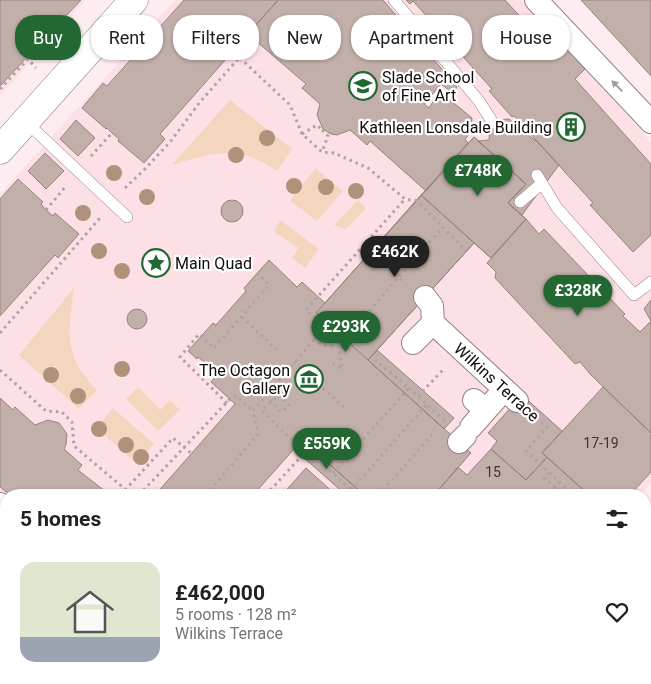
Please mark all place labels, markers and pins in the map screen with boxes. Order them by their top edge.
place label: Slade School of Fine Art [382,68,474,105]
school or university icon: Slade School of Fine Art [348,71,378,101]
building icon: Kathleen Lonsdale Building [556,112,586,142]
place label: Kathleen Lonsdale Building [359,118,552,137]
pin: £748K [443,154,513,197]
pin: £462K [360,236,430,278]
place icon: Main Quad [141,248,171,278]
place label: Main Quad [175,254,252,273]
pin: £328K [543,274,613,317]
pin: £293K [311,310,381,353]
place label: The Octagon Gallery [199,361,290,398]
museum icon: The Octagon Gallery [294,364,324,394]
pin: £559K [292,428,362,470]

